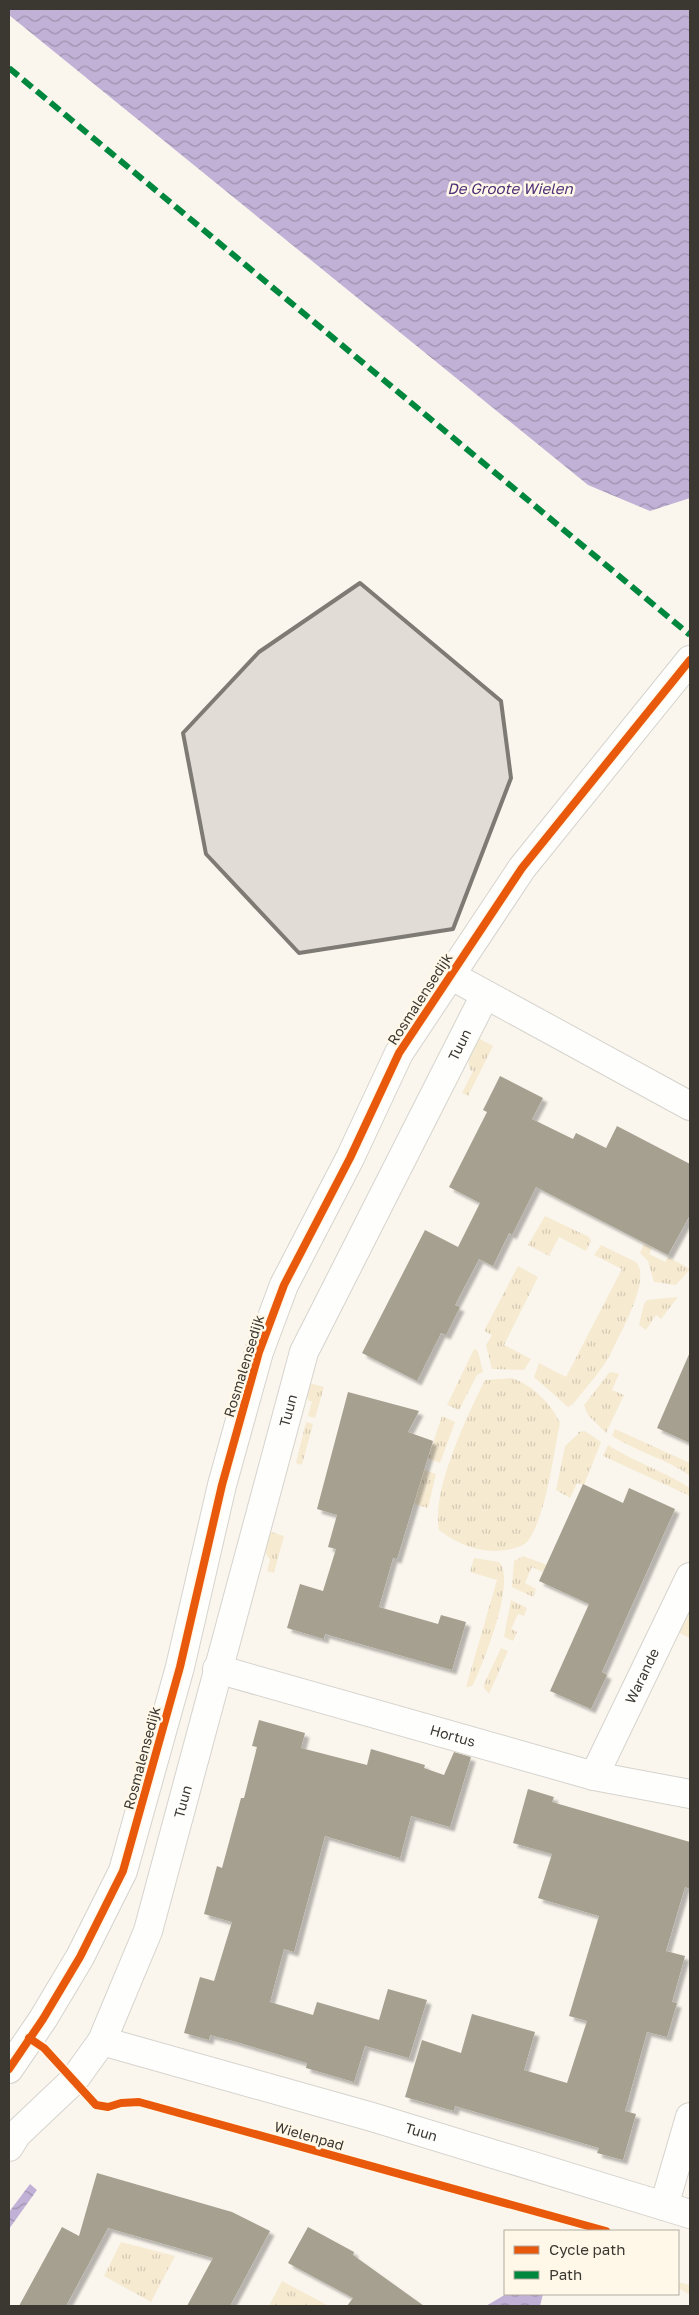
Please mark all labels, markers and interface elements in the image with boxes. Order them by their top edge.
water label: De Groote Wielen [447,179,573,197]
street label: Rosmalensedijk [384,950,456,1048]
street label: Tuun [444,1026,474,1063]
street label: Rosmalensedijk [220,1313,267,1419]
street label: Tuun [275,1392,300,1429]
street label: Warande [621,1645,662,1706]
street label: Rosmalensedijk [120,1704,163,1811]
street label: Hortus [428,1721,477,1750]
street label: Tuun [170,1783,195,1820]
street label: Wielenpad [272,2117,346,2154]
street label: Tuun [403,2119,440,2144]
legend [504,2230,679,2295]
text: Cycle path [549,2240,625,2258]
text: Path [549,2265,582,2283]

